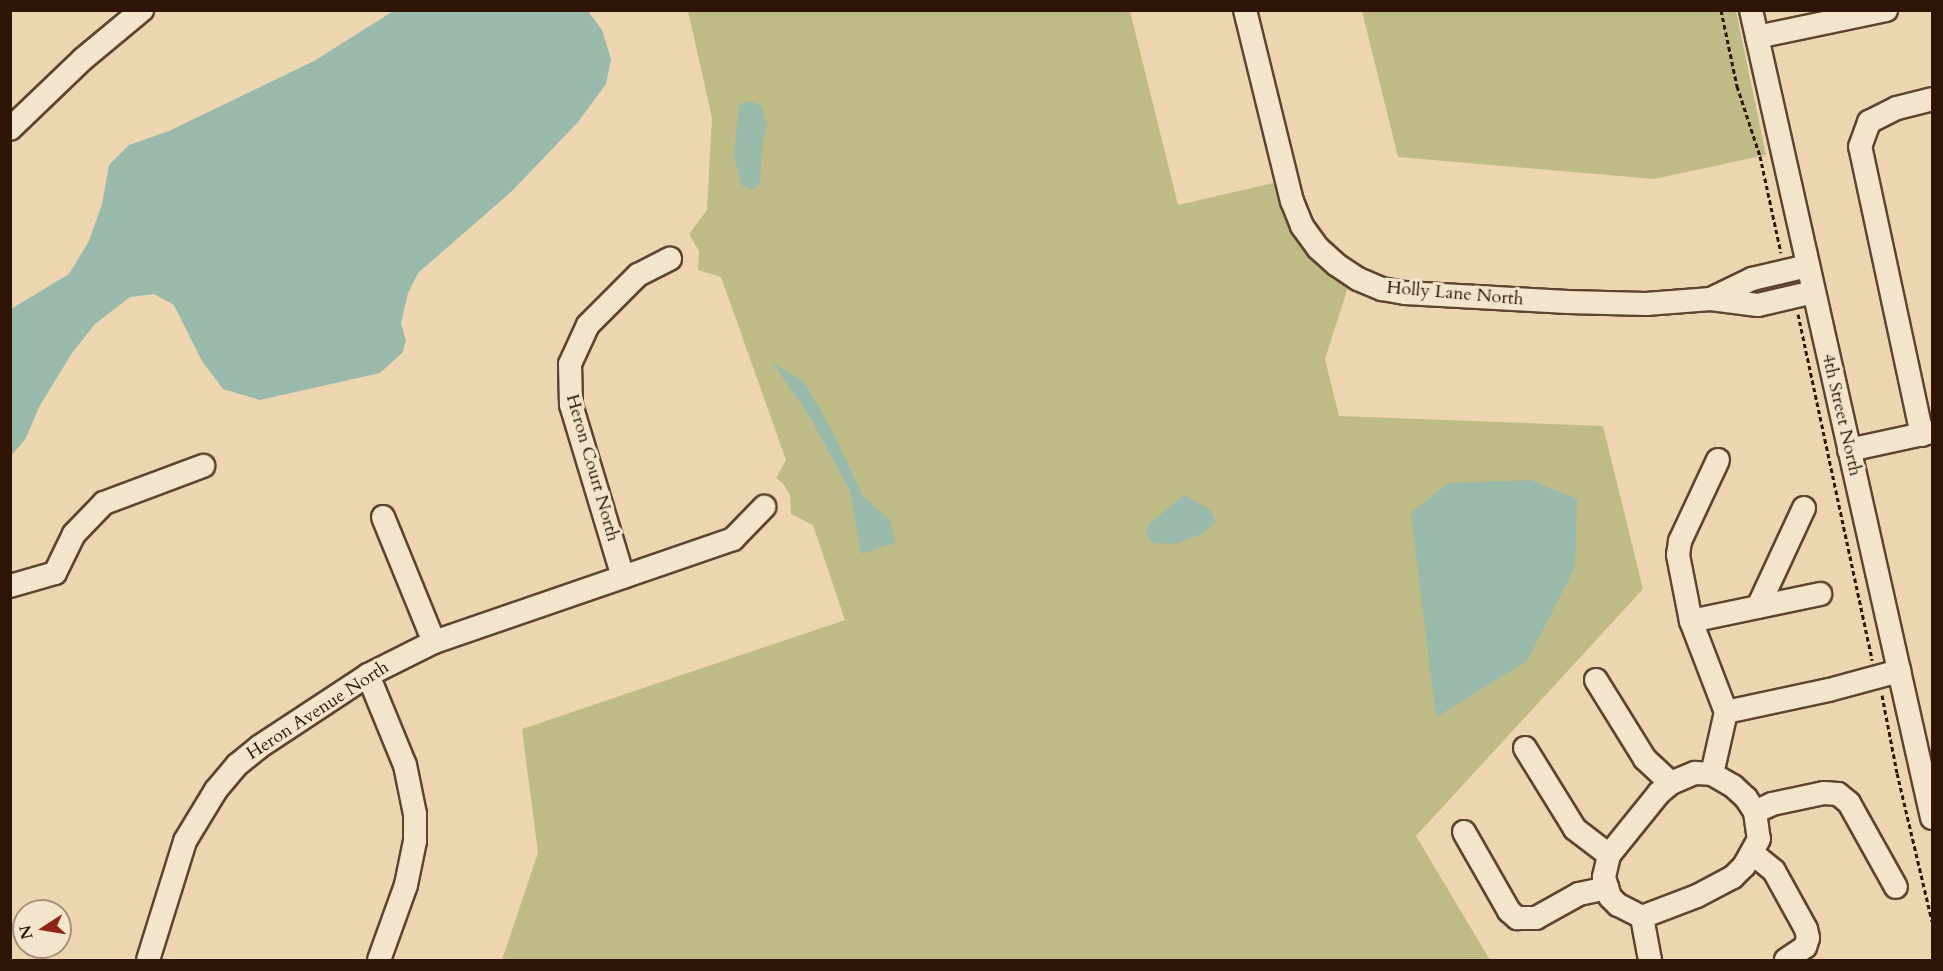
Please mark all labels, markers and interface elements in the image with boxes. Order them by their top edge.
street label: Holly Lane North [1386,277,1524,311]
street label: 4th Street North [1816,352,1866,478]
street label: Heron Court North [561,392,623,544]
street label: Heron Avenue North [243,657,393,765]
north arrow [12,899,72,959]
text: N [14,923,39,941]

